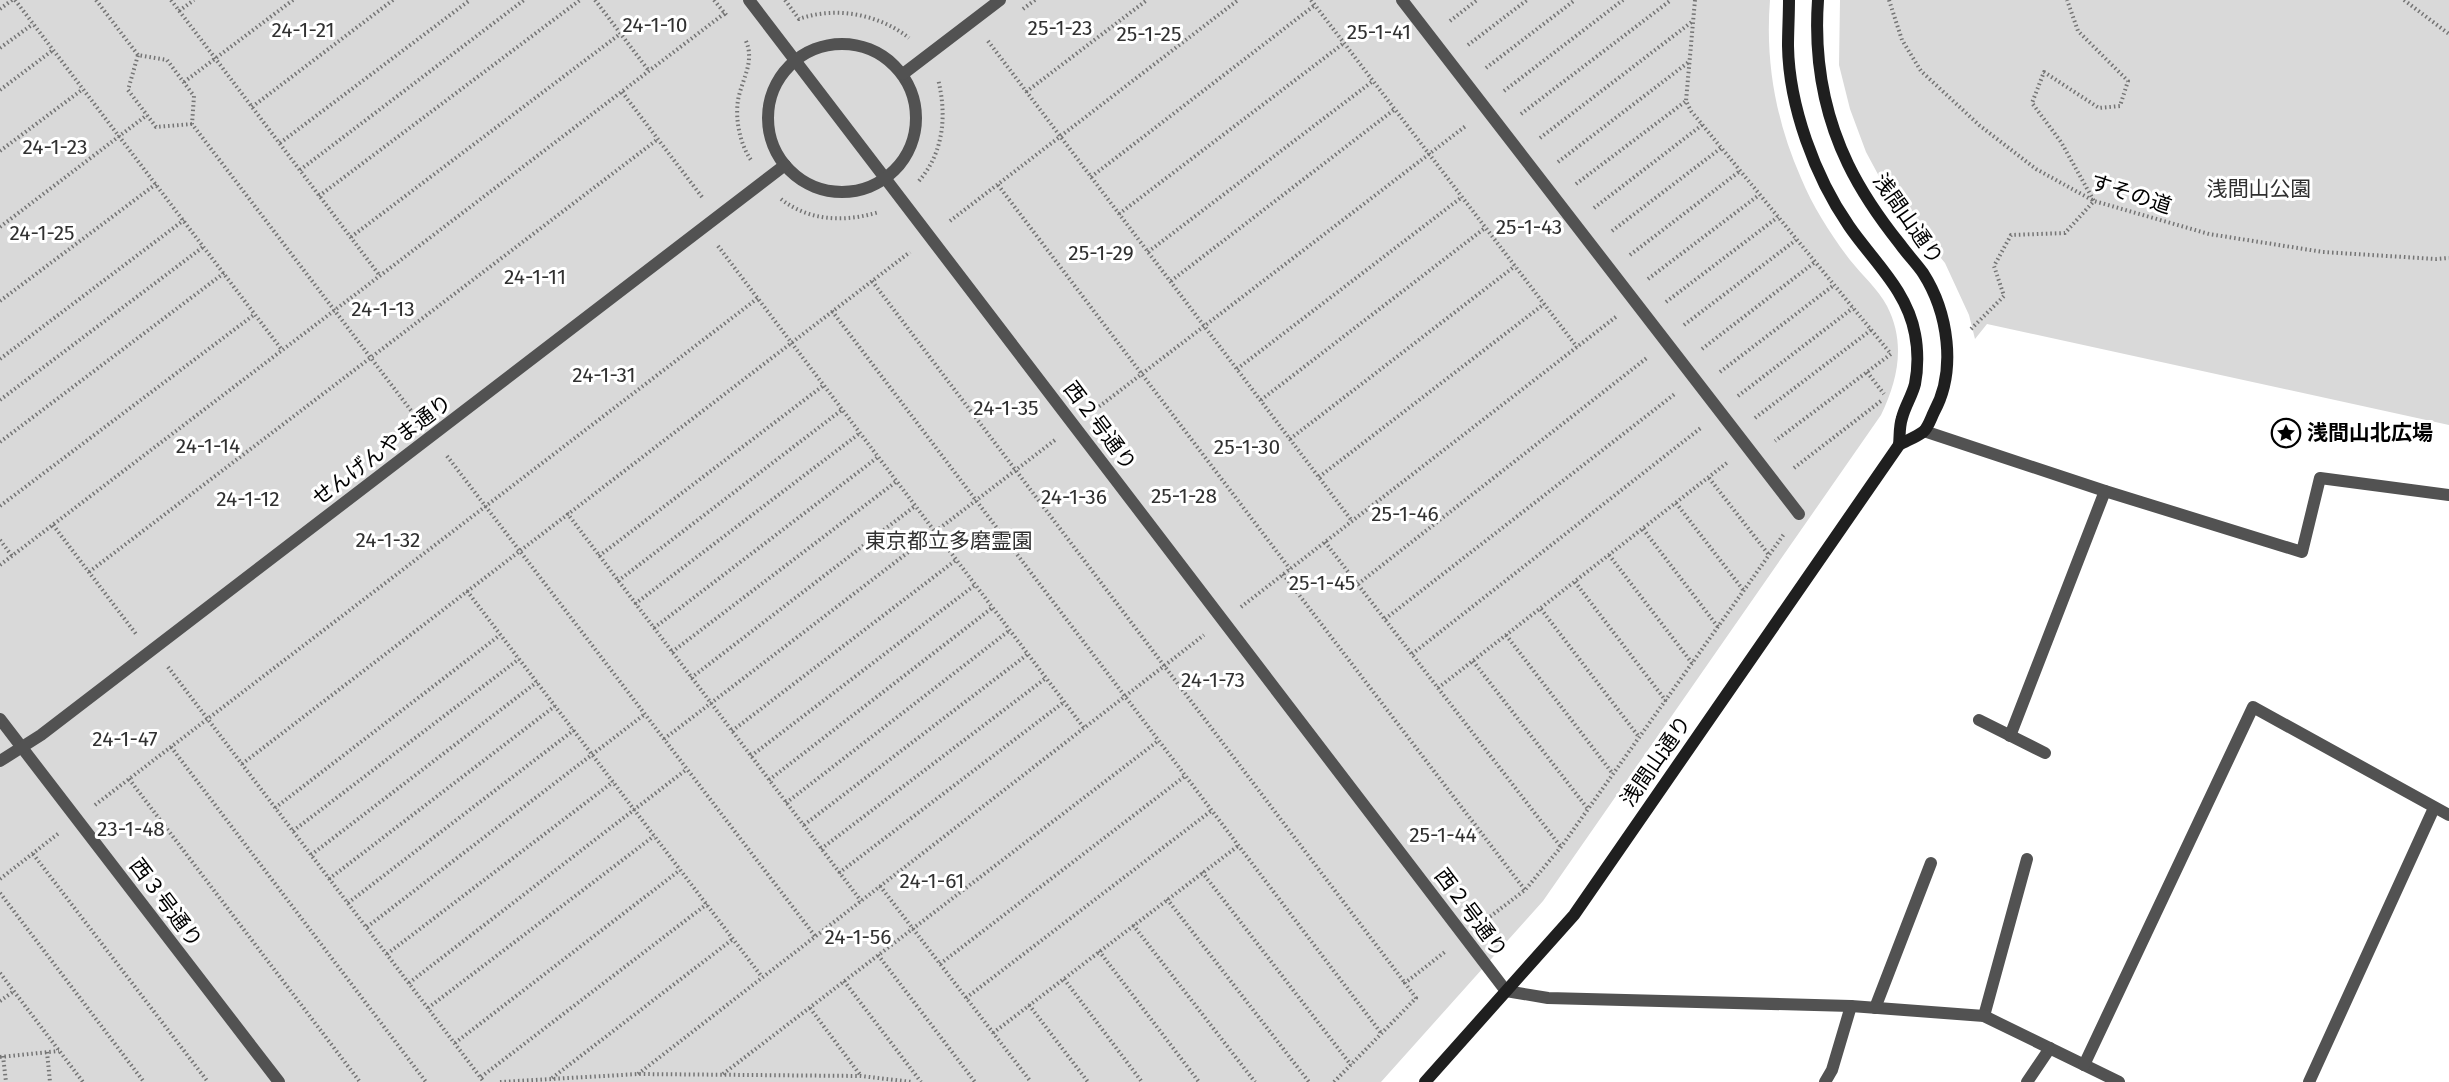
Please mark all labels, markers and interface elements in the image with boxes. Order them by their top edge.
park label: 24-1-10 [623,12,687,38]
park label: 25-1-23 [1028,15,1092,41]
park label: 24-1-21 [271,17,335,43]
park label: 25-1-41 [1347,19,1411,45]
park label: 25-1-25 [1116,21,1182,47]
park label: 24-1-23 [22,134,88,160]
street label: 浅間山通り [1867,169,1949,269]
street label: すその道 [2087,169,2175,219]
park label: 浅間山公園 [2207,176,2312,202]
park label: 25-1-43 [1496,214,1562,240]
park label: 24-1-25 [9,220,75,246]
park label: 25-1-29 [1068,240,1134,266]
park label: 24-1-11 [504,264,566,290]
park label: 24-1-13 [351,296,415,322]
park label: 24-1-31 [572,362,636,388]
street label: 西２号通り [1058,376,1142,476]
street label: せんげんやま通り [307,389,457,511]
park label: 24-1-35 [973,395,1039,421]
place icon: 浅間山北広場 [2270,417,2302,449]
place label: 浅間山北広場 [2307,420,2433,446]
park label: 24-1-14 [176,433,240,459]
park label: 25-1-30 [1214,434,1280,460]
park label: 25-1-28 [1151,483,1217,509]
park label: 24-1-36 [1041,484,1107,510]
park label: 24-1-12 [216,486,280,512]
park label: 25-1-46 [1371,501,1439,527]
park label: 24-1-32 [356,527,420,553]
park label: 東京都立多磨霊園 [865,528,1033,554]
park label: 25-1-45 [1289,570,1355,596]
park label: 24-1-73 [1181,667,1245,693]
street label: 浅間山通り [1615,711,1697,811]
park label: 24-1-47 [92,726,158,752]
park label: 23-1-48 [97,816,165,842]
park label: 25-1-44 [1409,822,1477,848]
street label: 西３号通り [124,853,208,953]
street label: 西２号通り [1429,863,1513,963]
park label: 24-1-61 [900,868,964,894]
park label: 24-1-56 [824,924,892,950]

